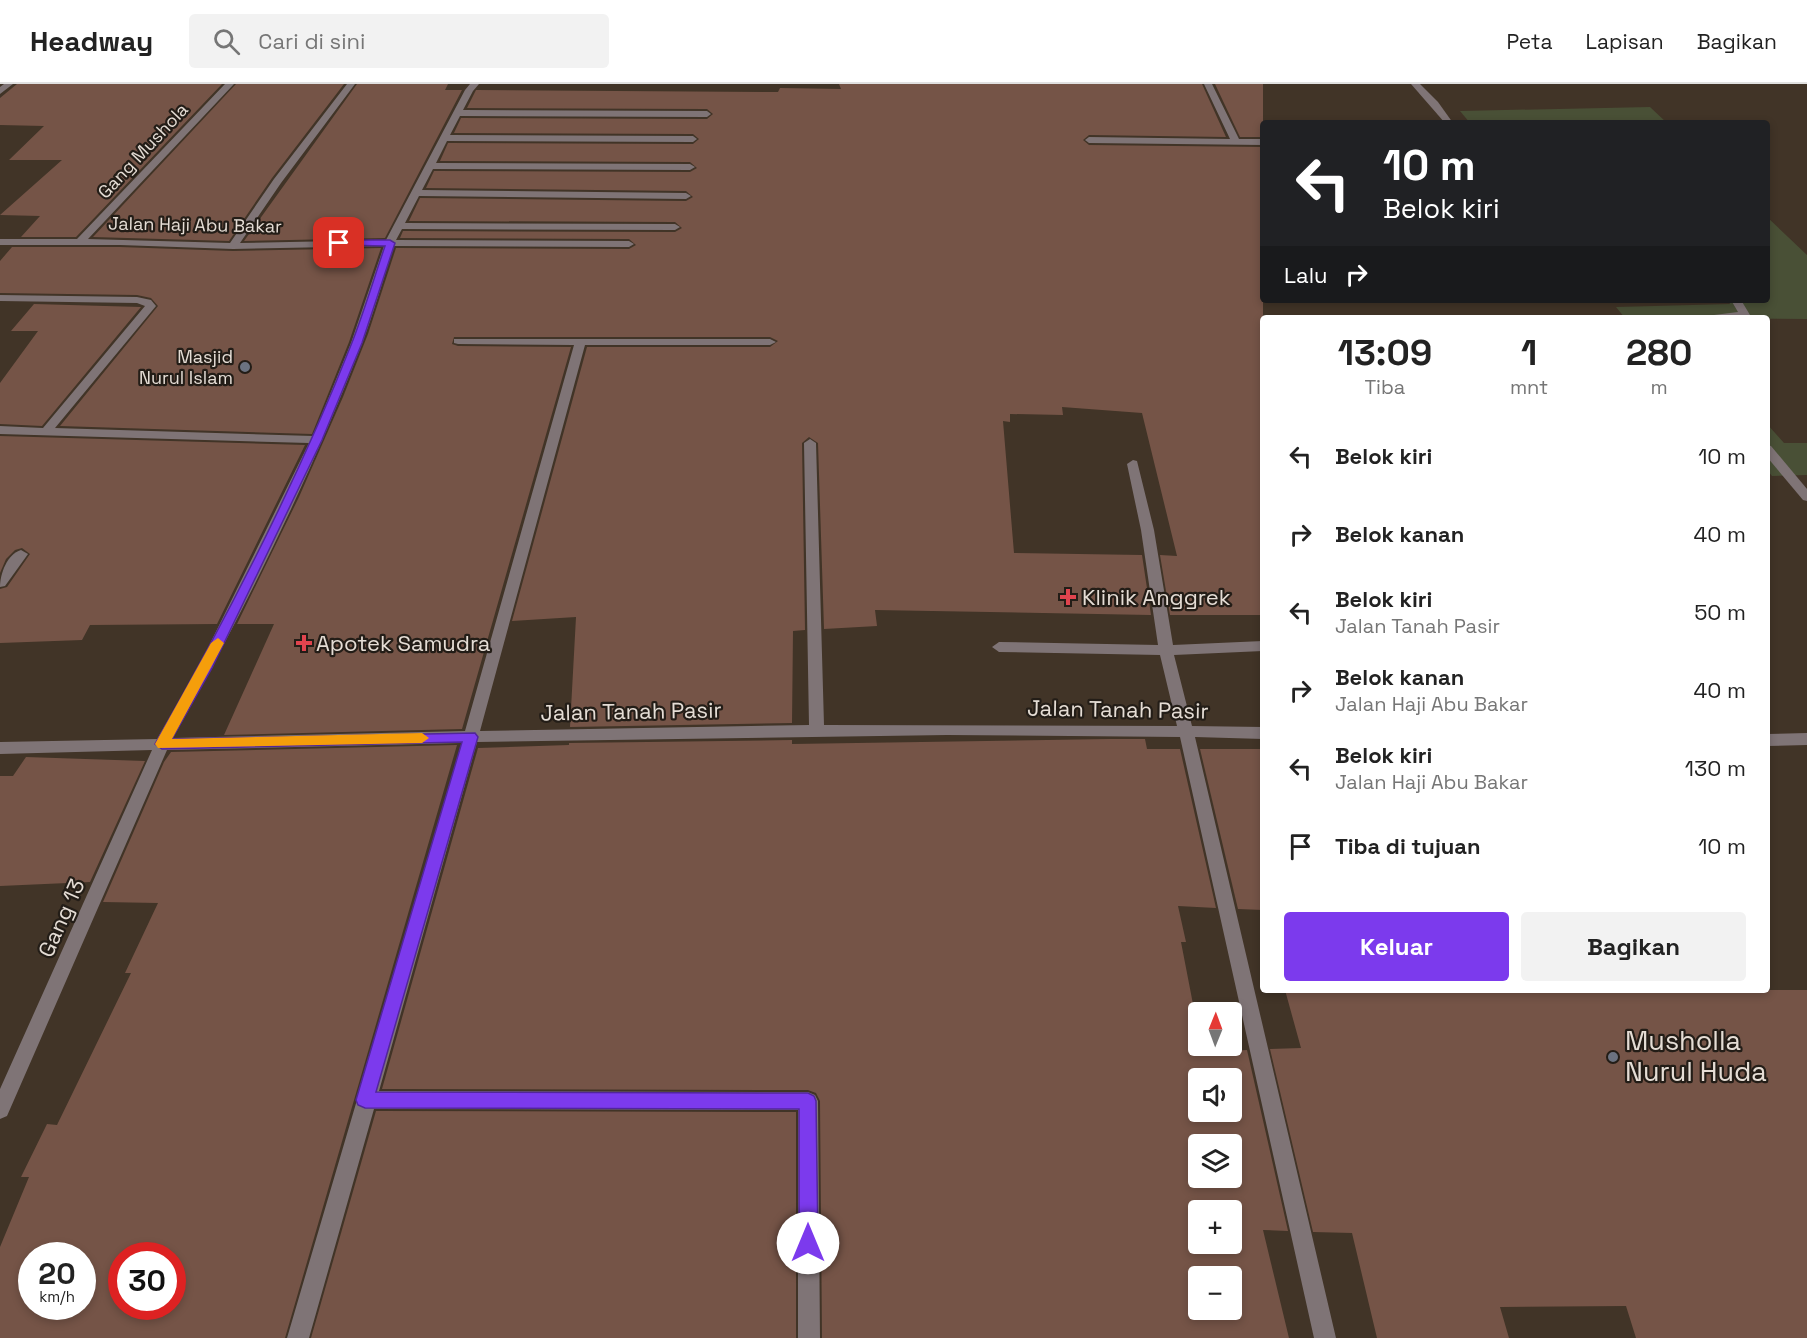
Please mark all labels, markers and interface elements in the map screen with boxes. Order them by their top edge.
search box [189,14,609,68]
text: Headway [30,23,153,59]
icon: search [210,25,243,58]
text: Cari di sini [258,27,365,55]
text: Peta [1507,28,1553,55]
text: Lapisan [1586,28,1664,55]
text: Bagikan [1697,28,1777,55]
street label: Gang Mushola [92,98,193,203]
text: 10 m [1383,139,1476,192]
icon: left [1284,144,1362,222]
text: Belok kiri [1383,191,1500,226]
street label: Jalan Haji Abu Bakar [108,211,282,238]
pin [313,217,364,268]
icon: arrive [322,226,355,259]
icon: right [1340,258,1373,291]
text: Lalu [1284,261,1328,289]
text: 13:09 [1338,330,1432,376]
text: 1 [1521,330,1537,376]
text: 280 [1626,330,1692,376]
place label: Masjid Nurul Islam [139,345,233,389]
marker: Masjid Nurul Islam [238,360,252,374]
text: Tiba [1365,374,1405,400]
text: mnt [1510,374,1548,400]
text: m [1651,374,1668,400]
icon: left [1284,440,1317,473]
text: Belok kiri [1335,442,1432,470]
text: 10 m [1698,442,1746,470]
icon: right [1284,518,1317,551]
text: Belok kanan [1335,520,1464,548]
text: 40 m [1694,520,1746,548]
place label: Klinik Anggrek [1082,583,1231,611]
text: Belok kiri [1335,585,1432,613]
marker: Klinik Anggrek [1059,588,1077,606]
icon: left [1284,596,1317,629]
text: 50 m [1694,598,1746,626]
text: Jalan Tanah Pasir [1335,613,1500,639]
place label: Apotek Samudra [316,629,491,657]
marker: Apotek Samudra [297,636,311,650]
text: Belok kanan [1335,663,1464,691]
icon: right [1284,674,1317,707]
text: 40 m [1694,676,1746,704]
text: Jalan Haji Abu Bakar [1335,691,1528,717]
street label: Jalan Tanah Pasir [1027,693,1209,725]
street label: Jalan Tanah Pasir [540,695,722,727]
text: Belok kiri [1335,741,1432,769]
icon: left [1284,752,1317,785]
text: 130 m [1685,754,1746,782]
text: Jalan Haji Abu Bakar [1335,769,1528,795]
icon: arrive [1284,830,1317,863]
text: Tiba di tujuan [1335,832,1481,860]
text: 10 m [1698,832,1746,860]
street label: Gang 13 [31,874,91,962]
button: Keluar [1284,912,1509,981]
button: Bagikan [1521,912,1746,981]
north arrow [1188,1002,1242,1056]
map controls [1188,1002,1242,1320]
place label: Musholla Nurul Huda [1625,1023,1767,1089]
marker: Musholla Nurul Huda [1606,1050,1620,1064]
button: sound [1188,1068,1242,1122]
button: layers [1188,1134,1242,1188]
button: + [1188,1200,1242,1254]
position arrow [776,1211,840,1275]
speed limit sign: 30 [108,1242,186,1320]
text: 20 [38,1254,76,1293]
button: − [1188,1266,1242,1320]
text: km/h [39,1287,75,1306]

